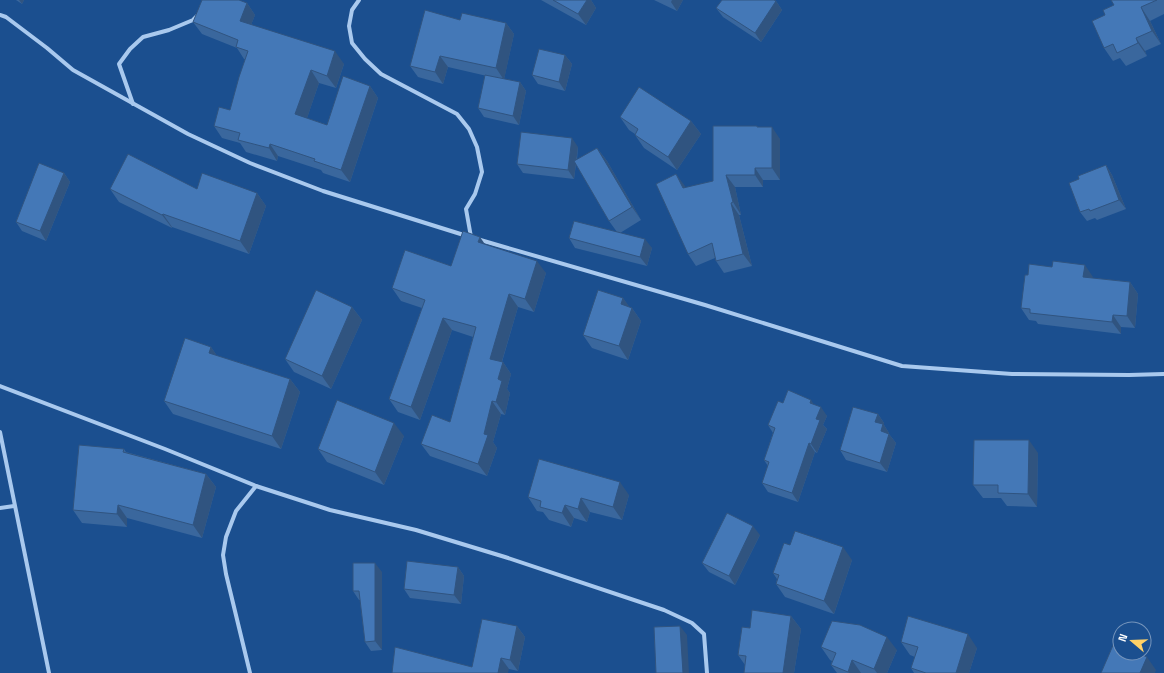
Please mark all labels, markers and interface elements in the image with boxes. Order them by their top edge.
north arrow [1112,621,1152,661]
text: N [1115,632,1130,644]

